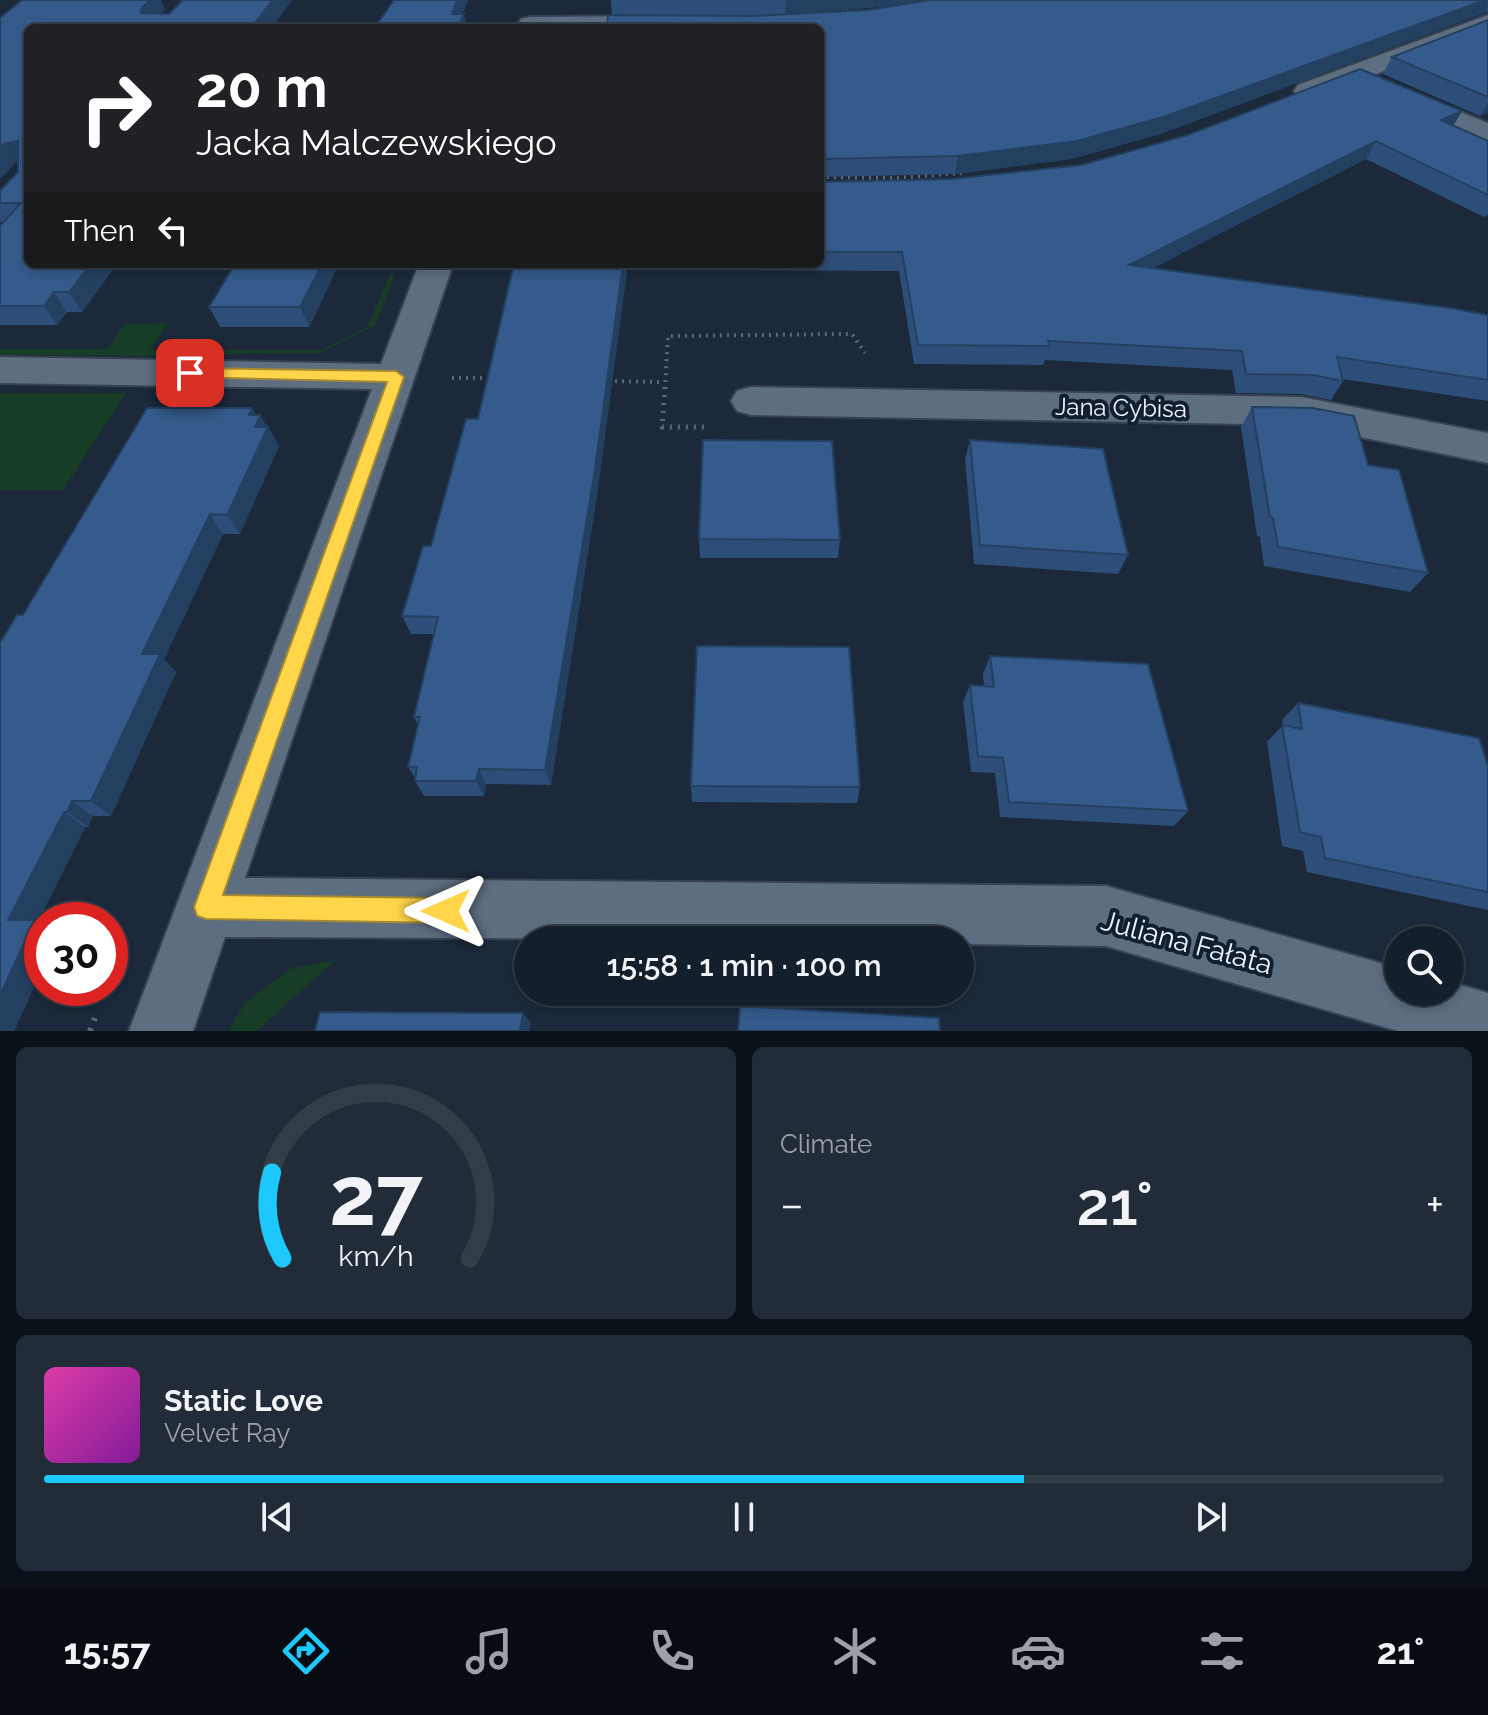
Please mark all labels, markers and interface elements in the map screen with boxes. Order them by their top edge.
text: 20 m [196,54,328,120]
icon: right [64,56,168,160]
text: Jacka Malczewskiego [196,121,557,163]
icon: left [151,208,195,252]
text: Then [64,213,135,248]
pin [156,339,224,407]
icon: arrive [168,351,212,395]
street label: Jana Cybisa [1055,392,1187,423]
position arrow [404,869,488,953]
speed limit sign: 30 [24,902,128,1006]
street label: Juliana Fałata [1098,904,1276,981]
map controls [1384,926,1464,1006]
button: search [1384,926,1464,1006]
text: 15:58 · 1 min · 100 m [606,948,882,983]
text: Climate [780,1129,872,1159]
text: 27 [329,1147,423,1244]
text: 21° [1076,1169,1153,1239]
text: − [780,1179,804,1230]
text: + [1426,1179,1444,1230]
text: km/h [338,1239,414,1273]
text: Static Love [164,1383,323,1418]
text: Velvet Ray [164,1418,290,1448]
icon: previous [255,1495,299,1539]
icon: pause [722,1495,766,1539]
icon: next [1189,1495,1233,1539]
icon: directions [278,1623,334,1679]
icon: music [461,1623,517,1679]
icon: phone [644,1623,700,1679]
icon: climate [827,1623,883,1679]
icon: car [1010,1623,1066,1679]
icon: filters [1194,1623,1250,1679]
text: 15:57 [64,1630,150,1672]
text: 21° [1377,1630,1424,1672]

